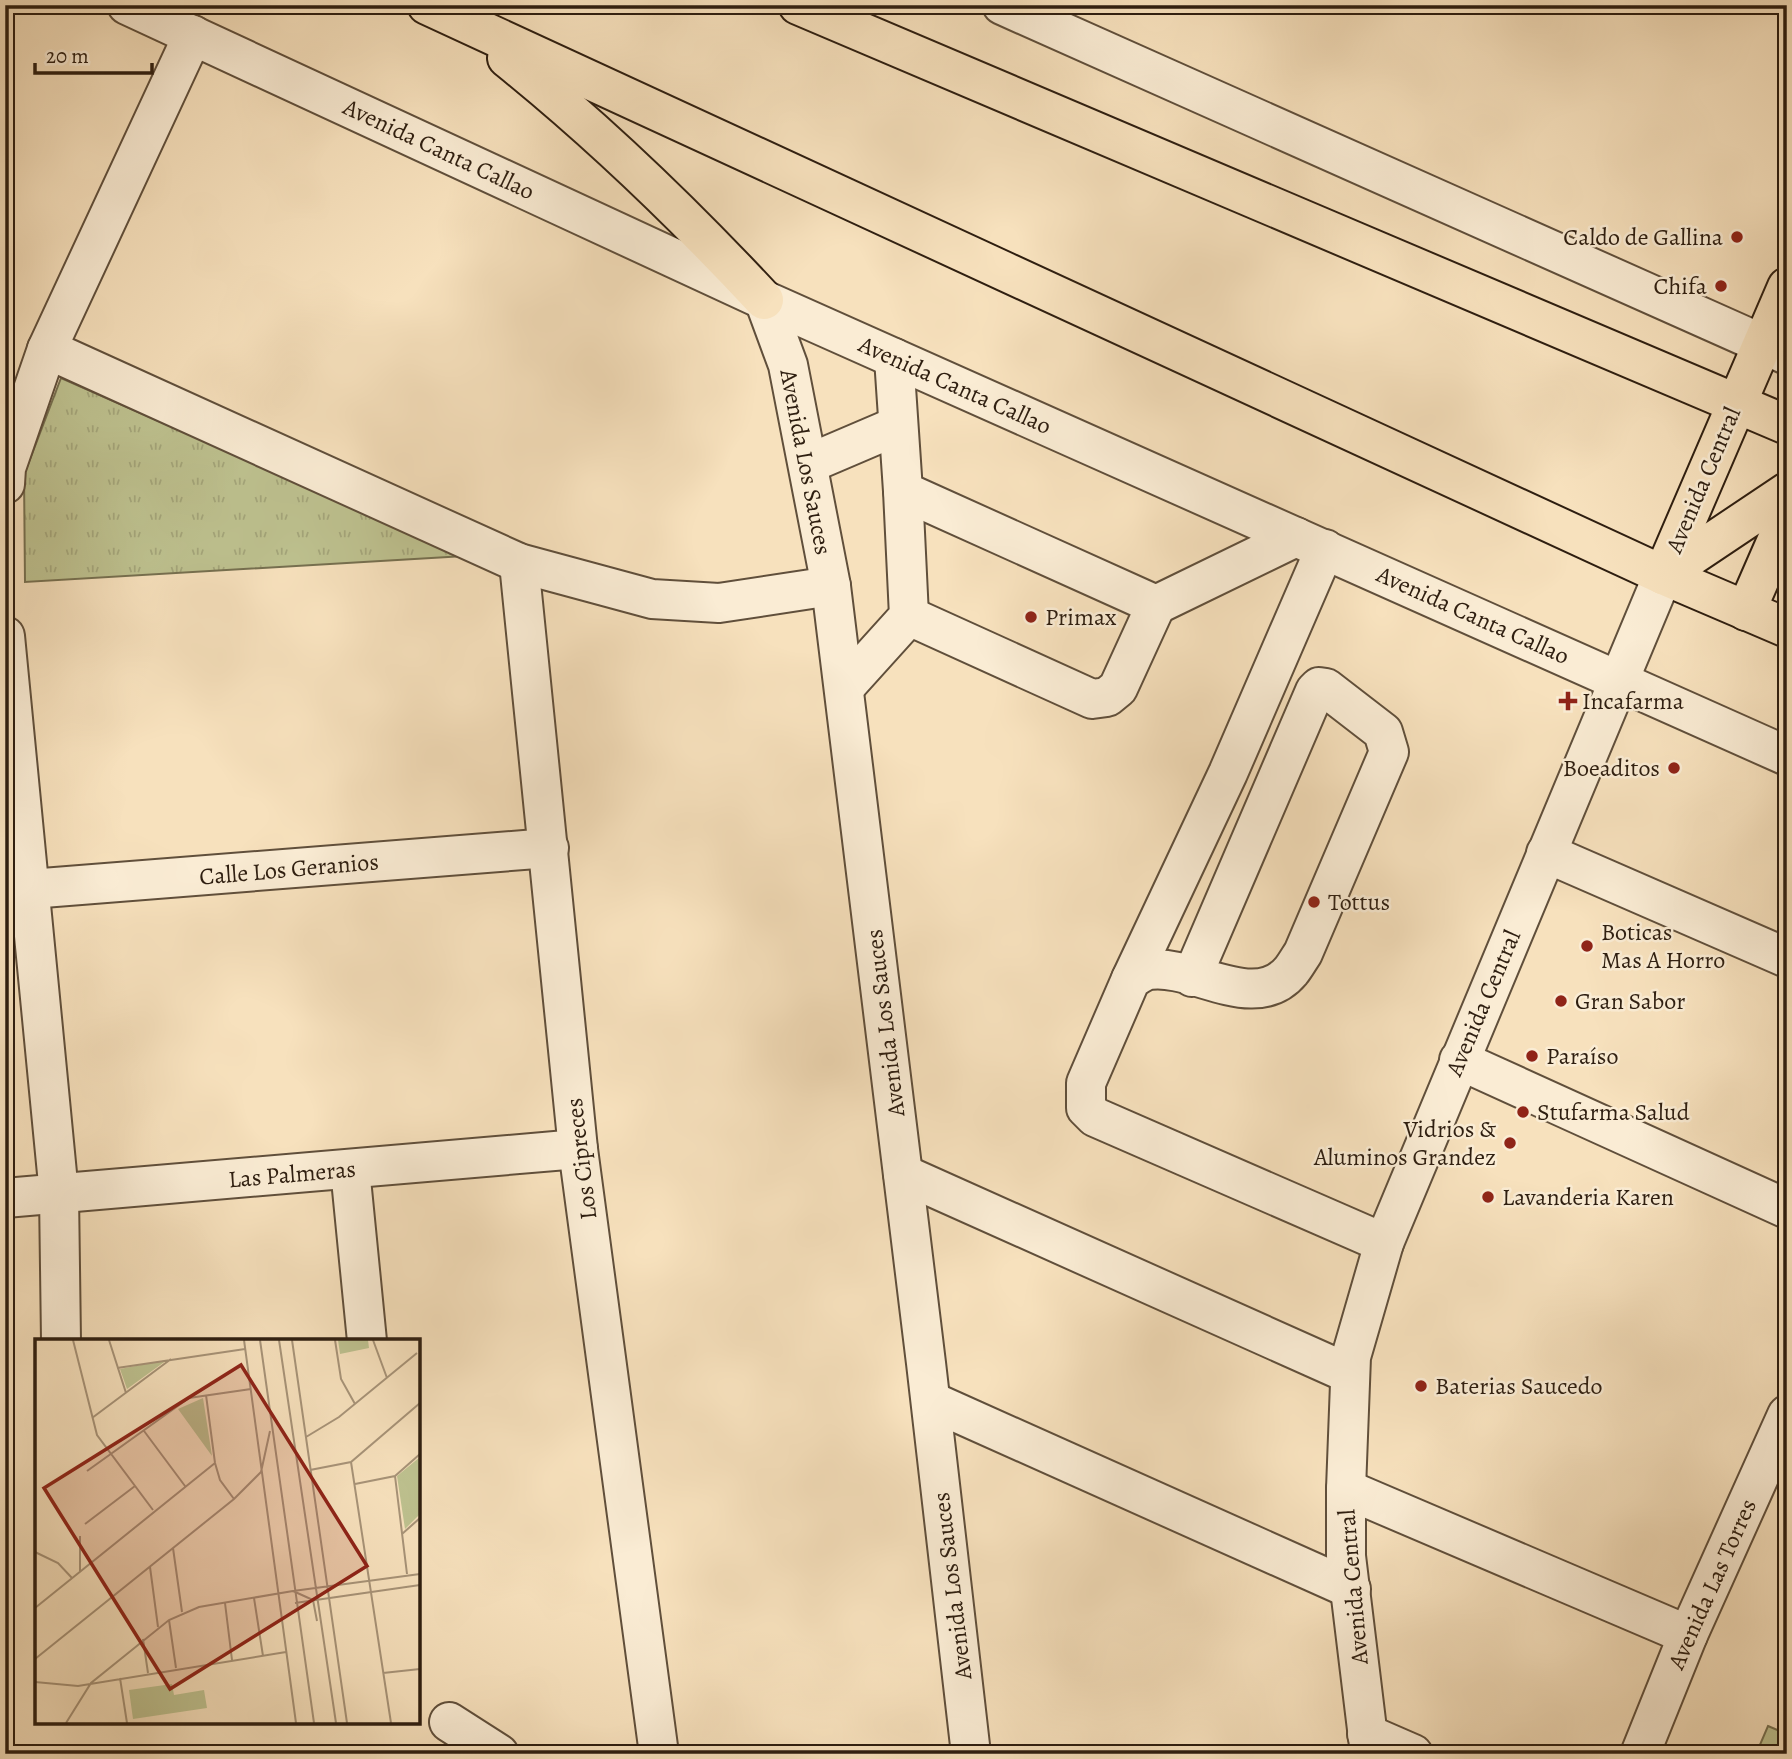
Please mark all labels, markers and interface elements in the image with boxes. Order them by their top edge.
scale bar [35,32,152,76]
text: 20 m [46,42,89,70]
street label: Avenida Canta Callao [337,90,540,207]
place label: Caldo de Gallina [1563,221,1724,253]
marker: Caldo de Gallina [1729,229,1745,245]
place label: Chifa [1654,270,1708,302]
marker: Chifa [1713,278,1729,294]
street label: Avenida Canta Callao [853,328,1056,442]
street label: Avenida Los Sauces [772,365,840,558]
street label: Avenida Central [1657,402,1748,559]
street label: Avenida Canta Callao [1371,558,1574,672]
place label: Primax [1045,601,1117,633]
marker: Primax [1023,609,1039,625]
place label: Incafarma [1582,685,1685,717]
marker: Incafarma [1560,693,1576,709]
place label: Boeaditos [1563,752,1660,784]
marker: Boeaditos [1666,760,1682,776]
street label: Calle Los Geranios [198,845,380,893]
place label: Tottus [1328,886,1390,918]
marker: Tottus [1306,894,1322,910]
place label: Boticas Mas A Horro [1601,916,1725,976]
street label: Avenida Central [1437,925,1528,1082]
street label: Avenida Los Sauces [858,928,912,1119]
marker: Boticas Mas A Horro [1579,938,1595,954]
place label: Gran Sabor [1575,985,1685,1017]
marker: Gran Sabor [1553,993,1569,1009]
place label: Paraíso [1546,1040,1618,1072]
marker: Paraíso [1524,1048,1540,1064]
street label: Los Cipreces [558,1096,604,1222]
place label: Stufarma Salud [1537,1096,1690,1128]
marker: Stufarma Salud [1515,1104,1531,1120]
place label: Vidrios & Aluminos Grandez [1313,1113,1496,1173]
marker: Vidrios & Aluminos Grandez [1502,1135,1518,1151]
street label: Las Palmeras [227,1152,357,1196]
place label: Lavanderia Karen [1502,1181,1674,1213]
marker: Lavanderia Karen [1480,1189,1496,1205]
inset map [35,1339,420,1724]
place label: Baterias Saucedo [1435,1370,1603,1402]
marker: Baterias Saucedo [1413,1378,1429,1394]
street label: Avenida Los Sauces [925,1491,979,1682]
street label: Avenida Las Torres [1660,1494,1764,1675]
street label: Avenida Central [1330,1508,1376,1667]

